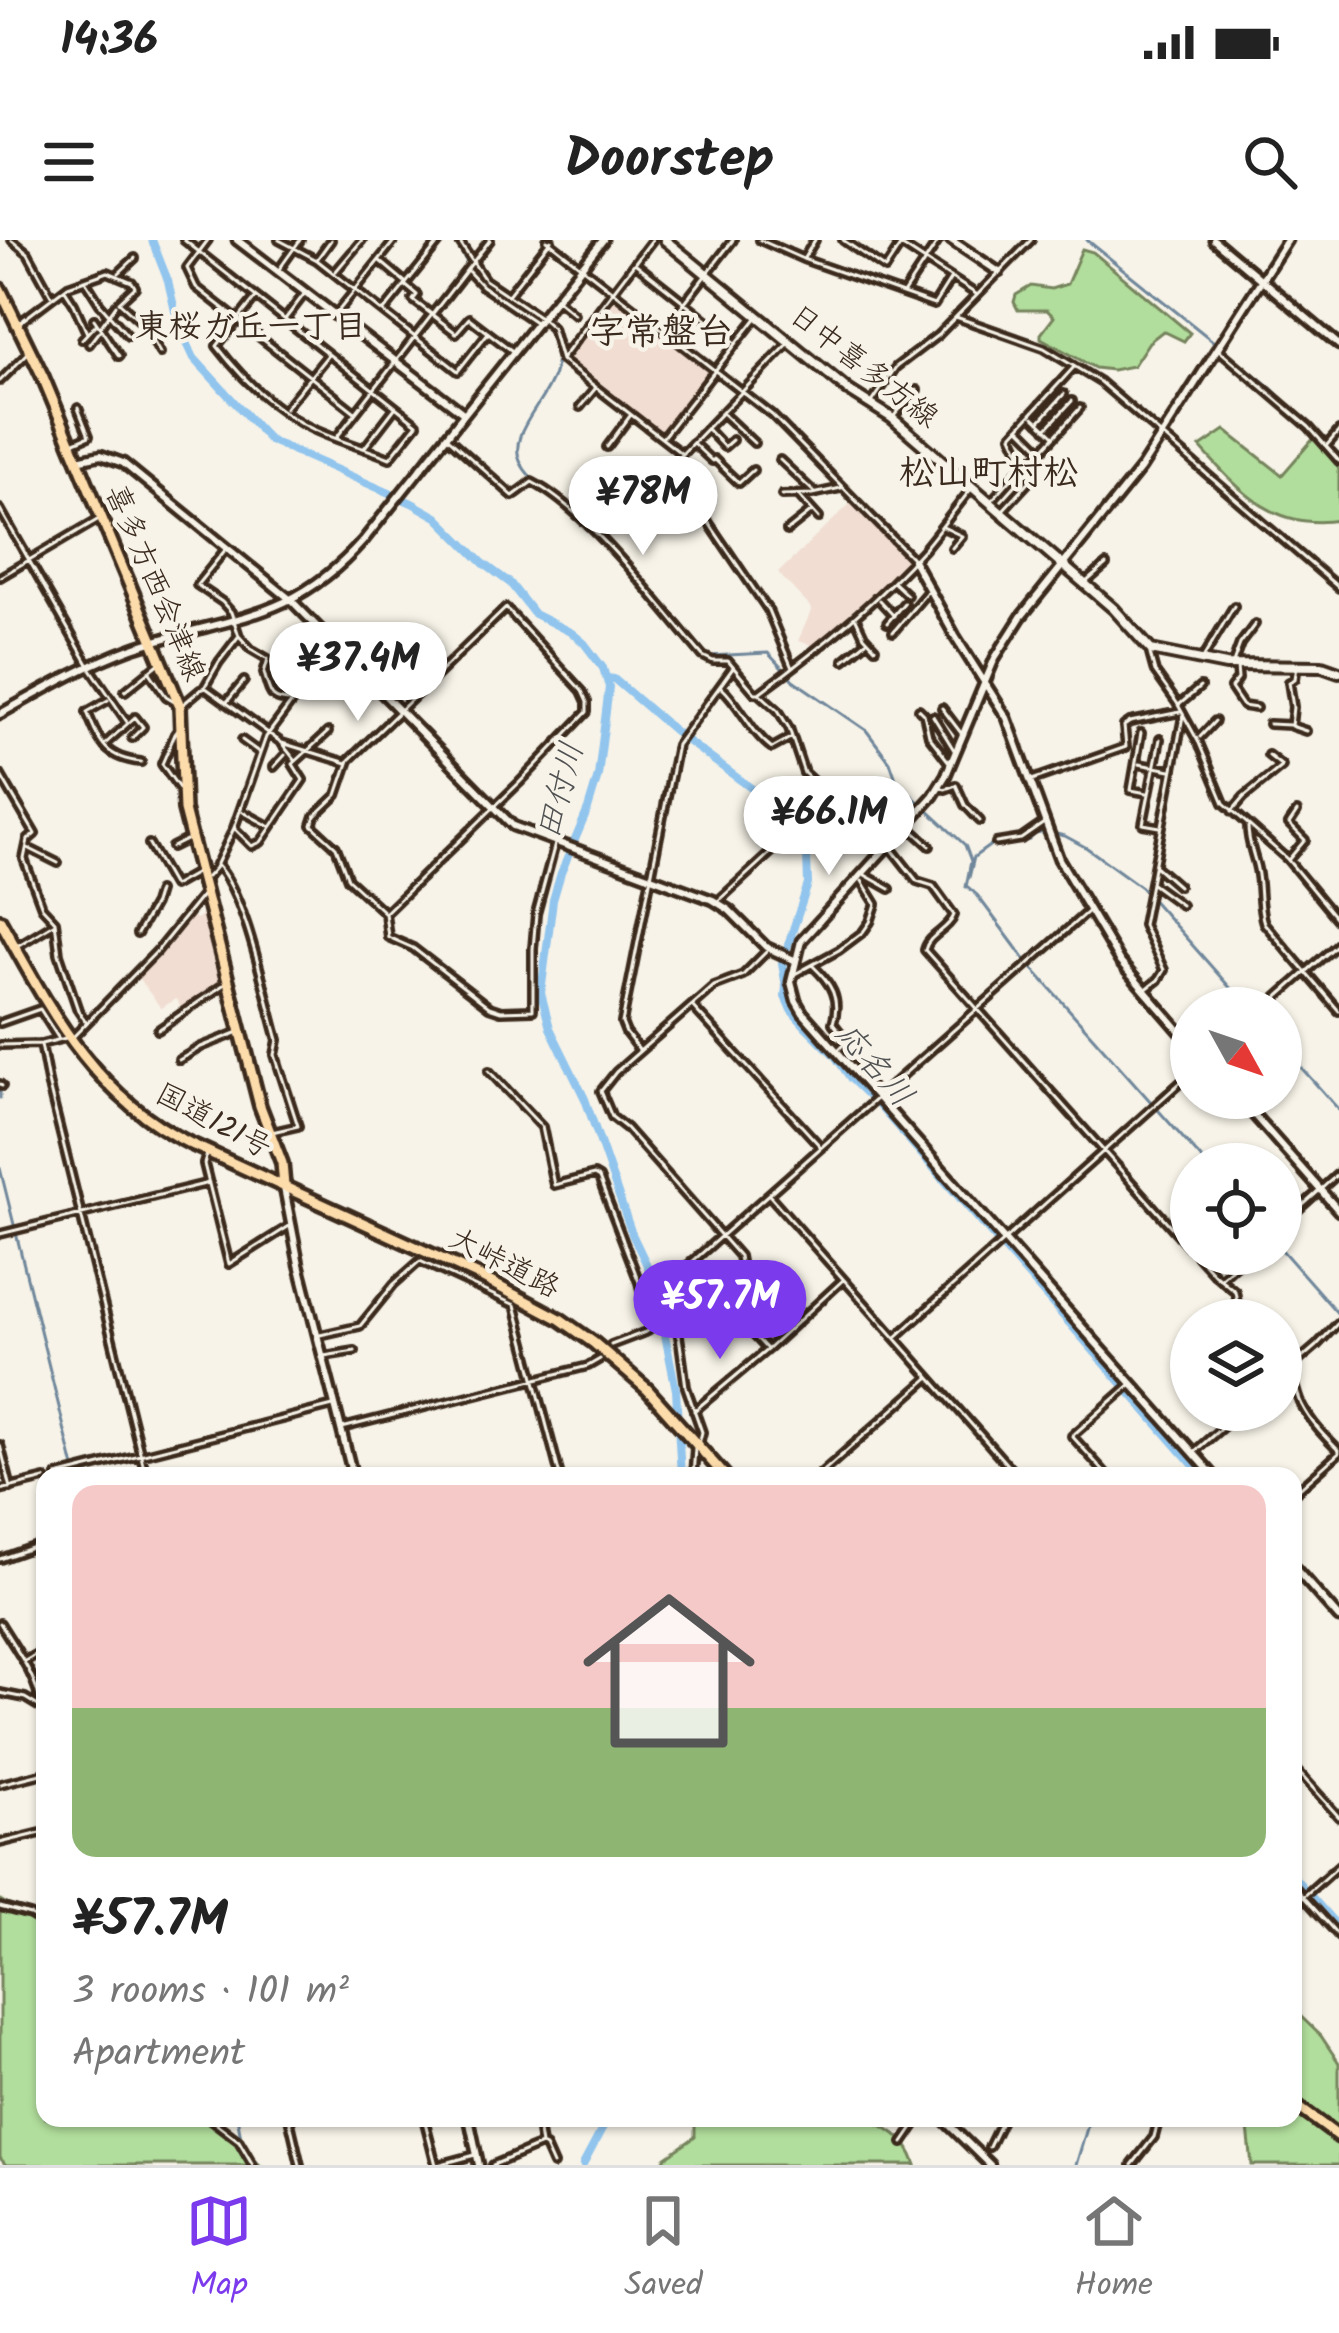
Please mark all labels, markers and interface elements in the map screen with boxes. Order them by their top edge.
text: 14:36 [60,6,158,78]
text: Doorstep [565,119,774,205]
icon: menu [36,129,102,195]
icon: search [1237,129,1303,195]
street label: 日中喜多方線 [777,293,949,441]
district label: 東桜ガ丘一丁目 [136,302,367,355]
district label: 字常盤台 [589,305,733,362]
district label: 松山町村松 [899,446,1079,503]
pin: ¥78M [572,456,714,558]
text: ¥78M [596,464,690,526]
street label: 喜多方西会津線 [91,477,217,689]
pin: ¥37.4M [260,622,456,724]
text: ¥37.4M [296,630,420,692]
water label: 田付川 [524,736,600,846]
pin: ¥66.1M [731,776,927,878]
text: ¥66.1M [771,784,887,846]
north arrow [1170,987,1302,1119]
map controls [1170,987,1302,1431]
water label: 応名川 [821,1011,925,1121]
street label: 国道121号 [146,1071,280,1173]
button: locate [1170,1143,1302,1275]
street label: 大峠道路 [440,1215,568,1313]
pin: ¥57.7M [622,1260,818,1362]
text: ¥57.7M [660,1268,780,1330]
button: layers [1170,1299,1302,1431]
icon: home [561,1563,777,1779]
text: ¥57.7M [72,1881,228,1962]
text: 3 rooms · 101 m² [72,1962,349,2024]
text: Apartment [72,2024,245,2086]
tab: Map [186,2188,252,2313]
tab: Saved [624,2188,703,2313]
tab: Home [1075,2188,1153,2313]

